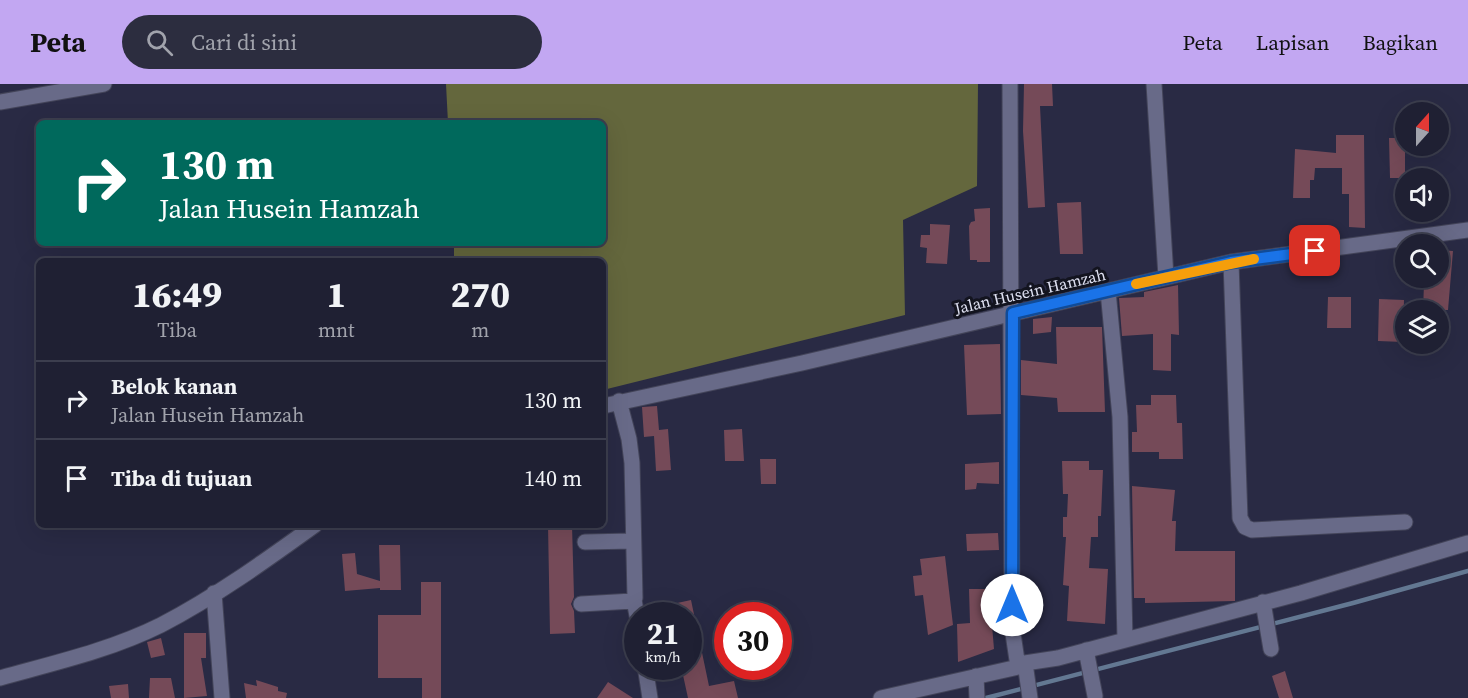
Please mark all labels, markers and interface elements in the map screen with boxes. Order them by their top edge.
search box [122,15,542,69]
text: Peta [30,23,86,61]
icon: search [143,26,176,59]
text: Cari di sini [191,27,297,57]
text: Peta [1182,28,1223,57]
text: Lapisan [1256,28,1329,57]
text: Bagikan [1362,28,1438,57]
north arrow [1395,102,1449,156]
map controls [1395,102,1449,354]
text: 130 m [159,135,274,193]
icon: right [60,144,138,222]
button: sound [1395,168,1449,222]
text: Jalan Husein Hamzah [159,190,420,227]
pin [1289,225,1340,276]
icon: arrive [1298,234,1331,267]
button: search [1395,234,1449,288]
street label: Jalan Husein Hamzah [951,263,1108,319]
text: 16:49 [132,270,222,319]
text: 1 [326,270,346,319]
text: 270 [451,270,510,319]
button: layers [1395,300,1449,354]
text: Tiba [157,316,197,344]
text: mnt [318,316,355,344]
text: m [471,316,489,344]
text: Belok kanan [111,371,237,401]
icon: right [60,384,93,417]
text: 130 m [524,385,582,415]
text: Jalan Husein Hamzah [111,401,304,429]
icon: arrive [60,462,93,495]
text: Tiba di tujuan [111,463,252,493]
text: 140 m [524,463,582,493]
position arrow [980,573,1044,637]
speed limit sign: 30 [714,602,792,680]
text: 21 [647,613,679,654]
text: km/h [645,646,681,667]

